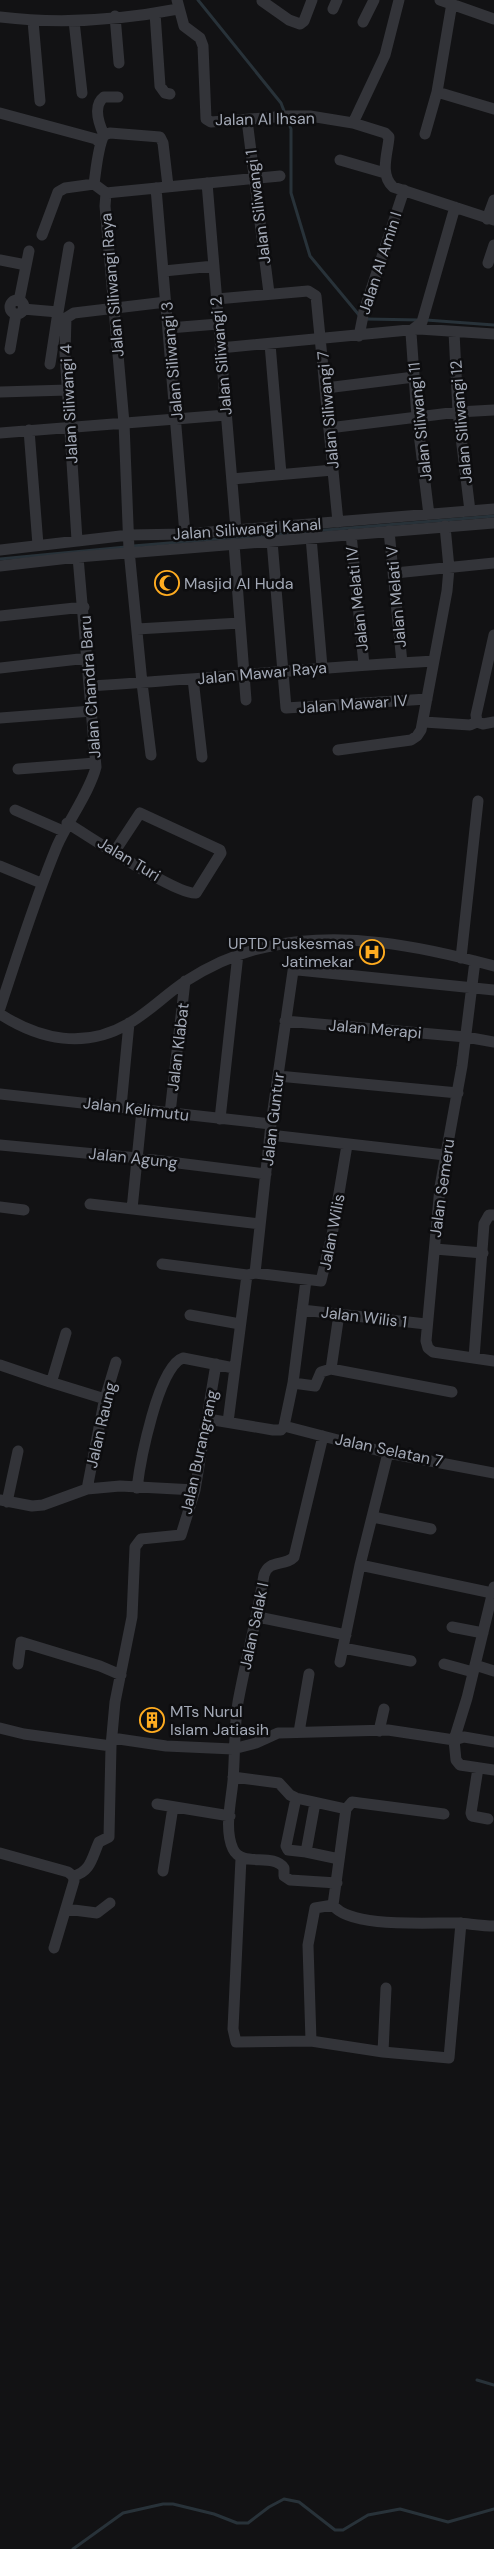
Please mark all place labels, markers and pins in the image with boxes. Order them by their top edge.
mosque icon: Masjid Al Huda [154,570,180,596]
place label: Masjid Al Huda [184,573,293,594]
place label: UPTD Puskesmas Jatimekar [228,933,354,972]
hospital icon: UPTD Puskesmas Jatimekar [359,939,385,965]
place label: MTs Nurul Islam Jatiasih [170,1701,269,1740]
building icon: MTs Nurul Islam Jatiasih [139,1707,165,1733]

